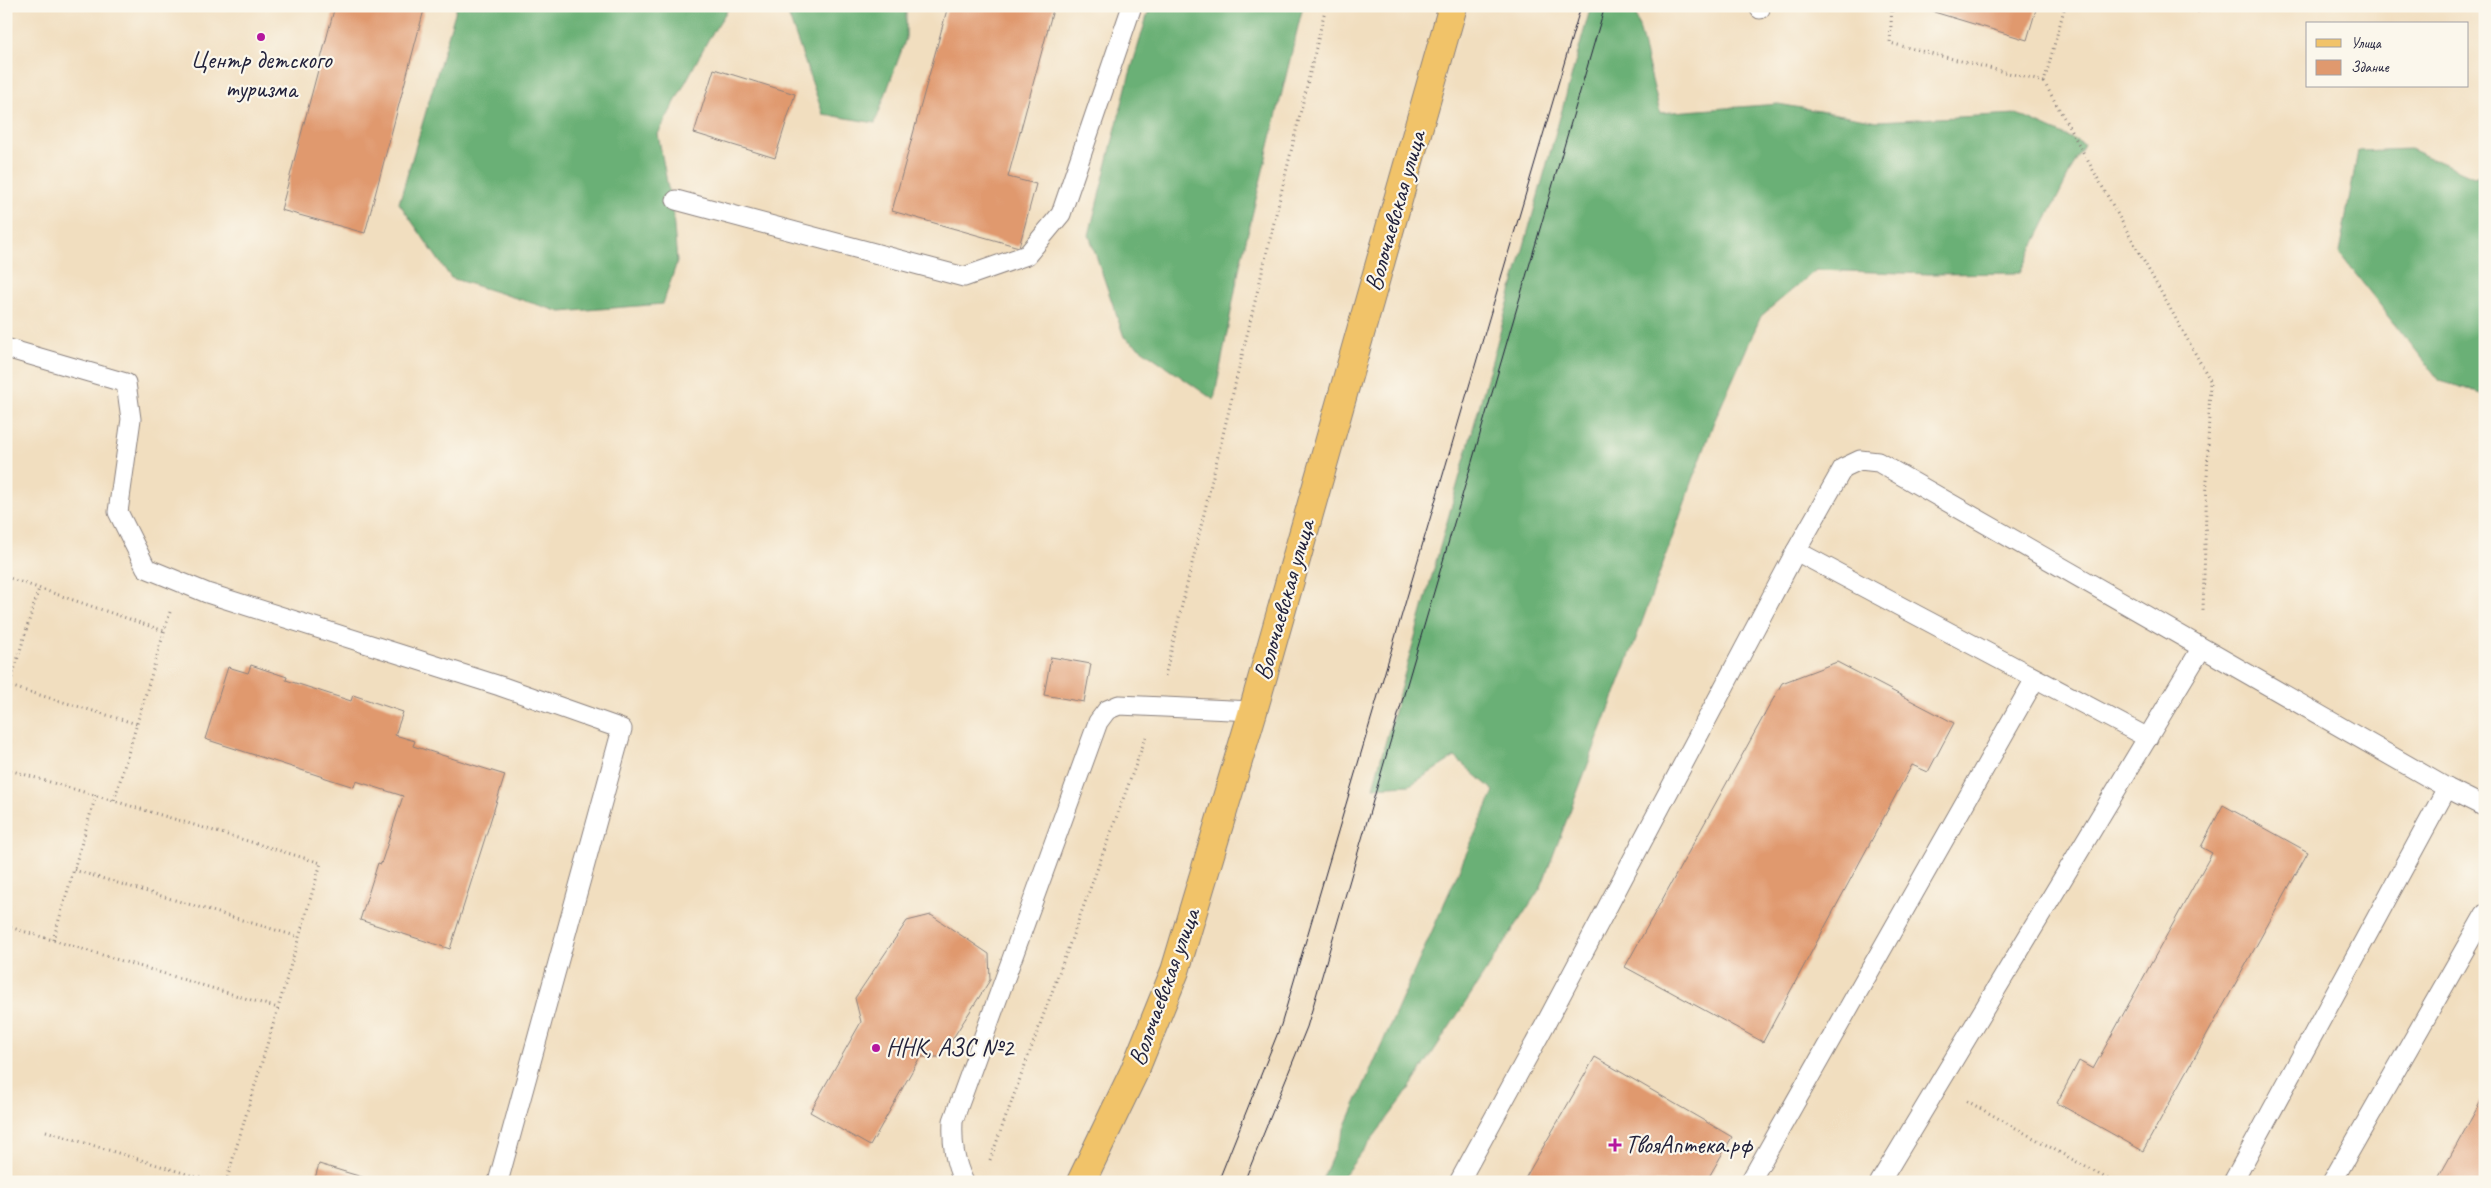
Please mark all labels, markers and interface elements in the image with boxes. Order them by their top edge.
legend [2306,22,2468,88]
marker: Центр детского туризма [255,31,267,43]
text: Улица [2351,34,2382,53]
place label: Центр детского туризма [191,44,333,105]
text: Здание [2351,58,2390,77]
street label: Волочаевская улица [1357,125,1434,295]
street label: Волочаевская улица [1246,514,1323,684]
street label: Волочаевская улица [1121,901,1208,1070]
place label: ННК, АЗС №2 [886,1032,1015,1064]
marker: ННК, АЗС №2 [870,1042,882,1054]
place label: ТвояАптека.рф [1625,1129,1754,1161]
marker: ТвояАптека.рф [1609,1139,1621,1151]

